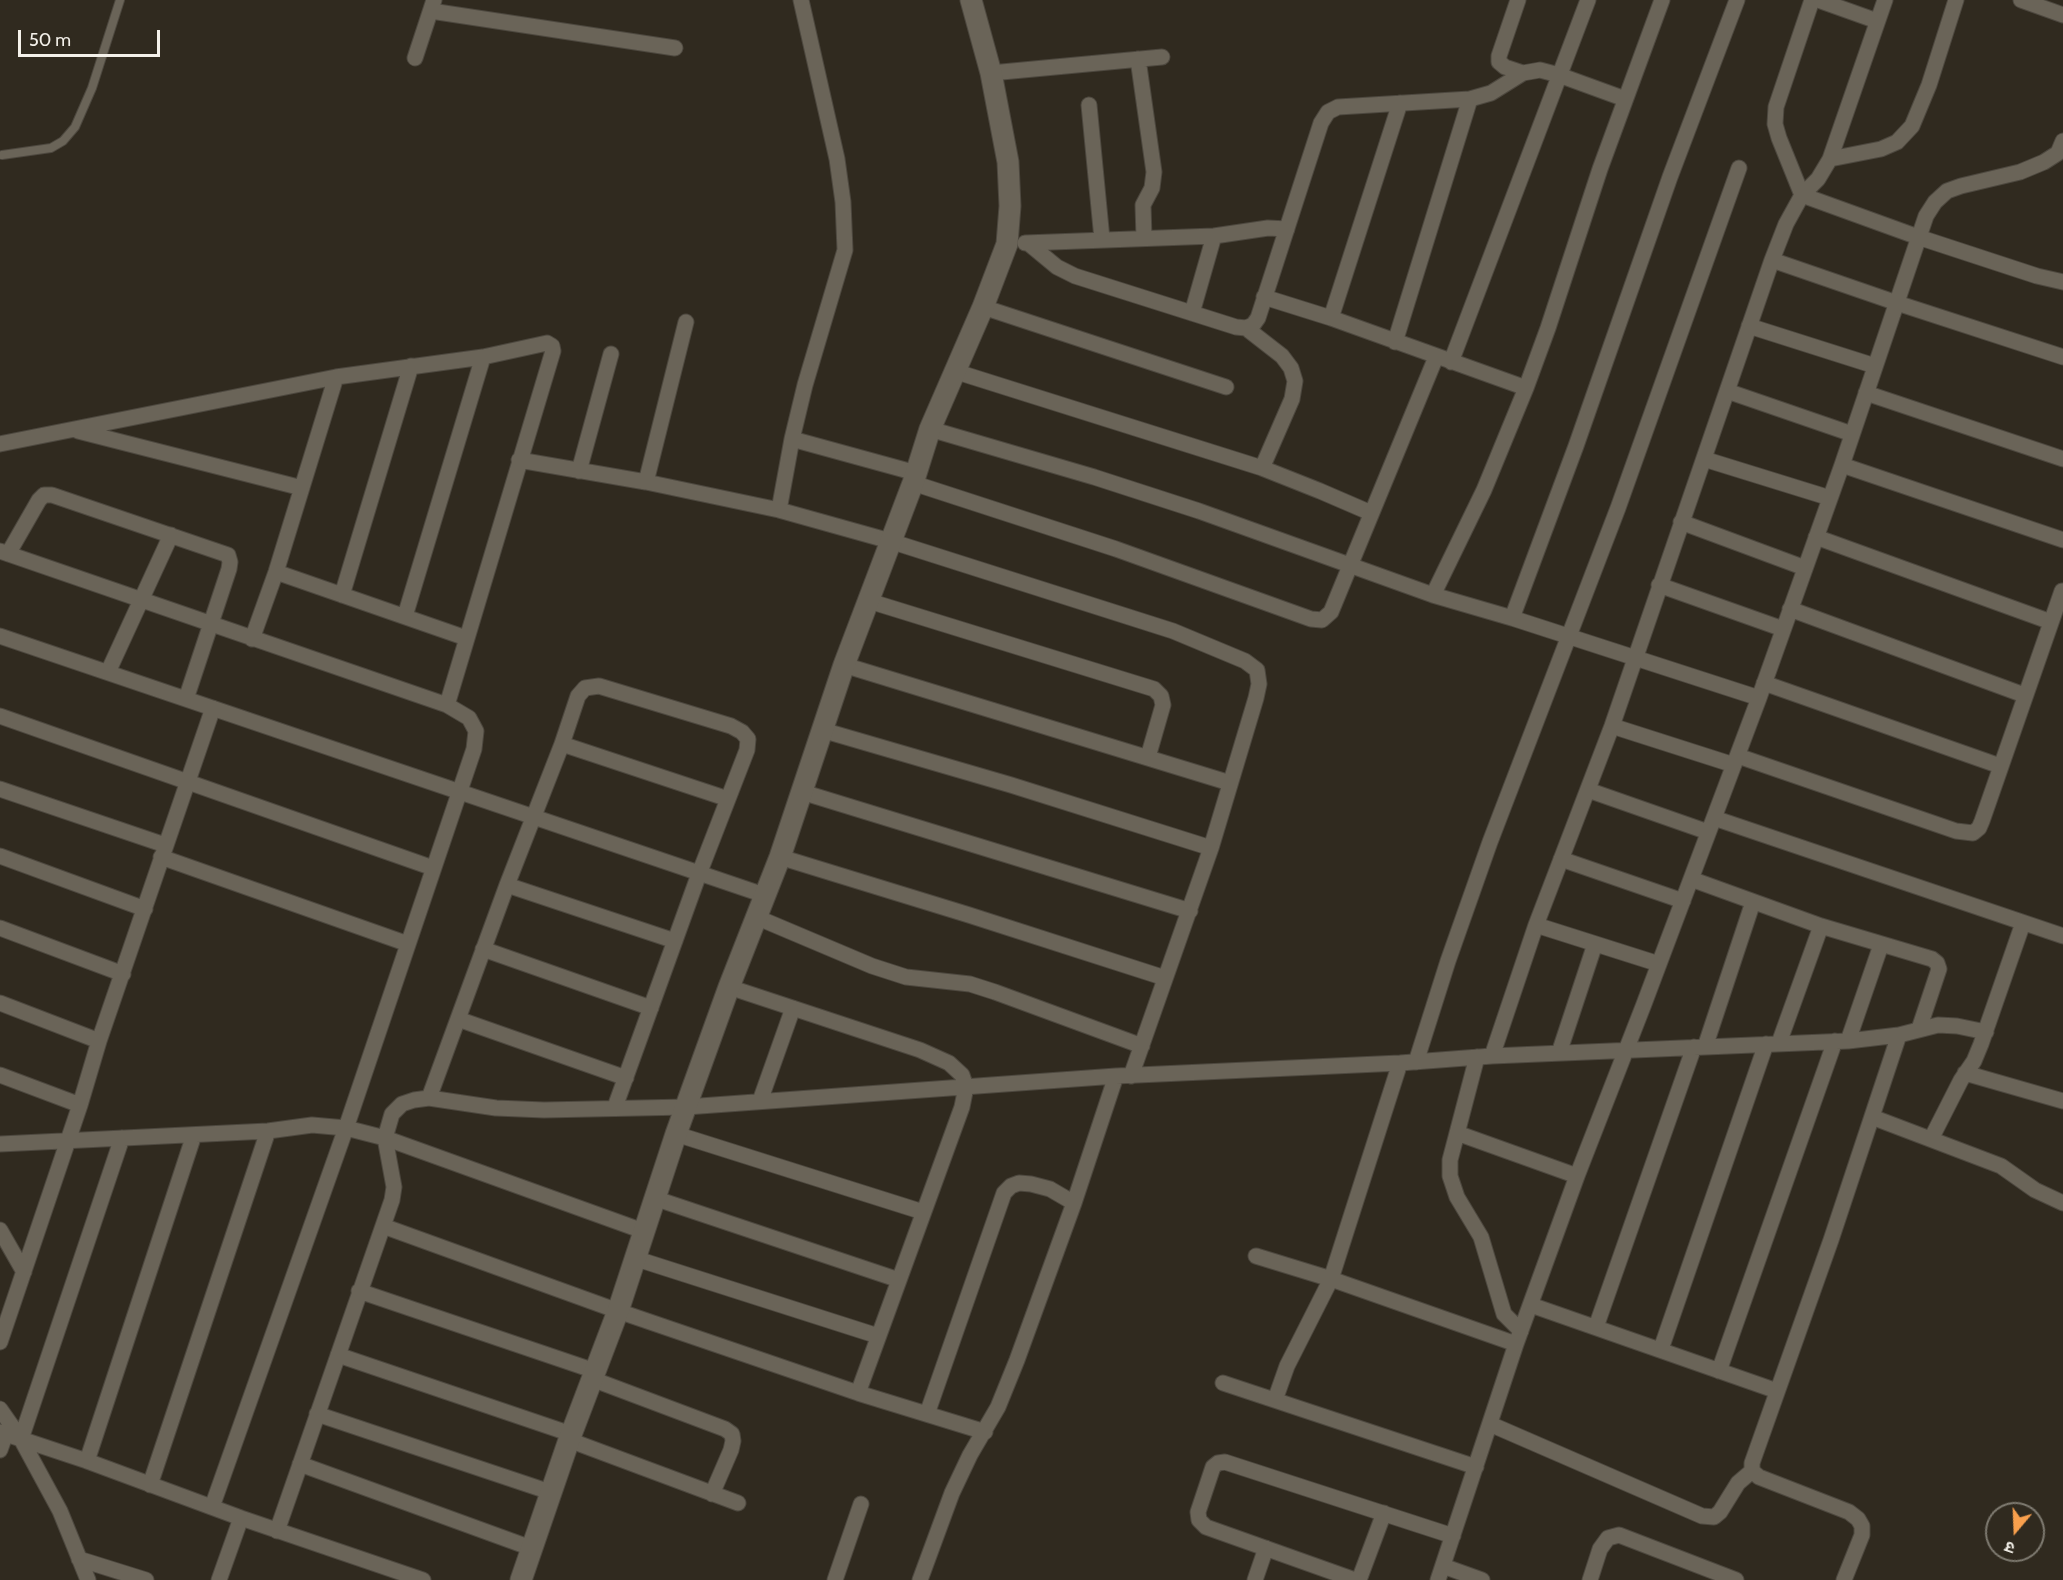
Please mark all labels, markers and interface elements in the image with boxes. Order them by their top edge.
scale bar [21,18,164,56]
text: 50 m [29,29,71,51]
north arrow [1985,1502,2045,1562]
text: उ [2002,1537,2017,1558]

